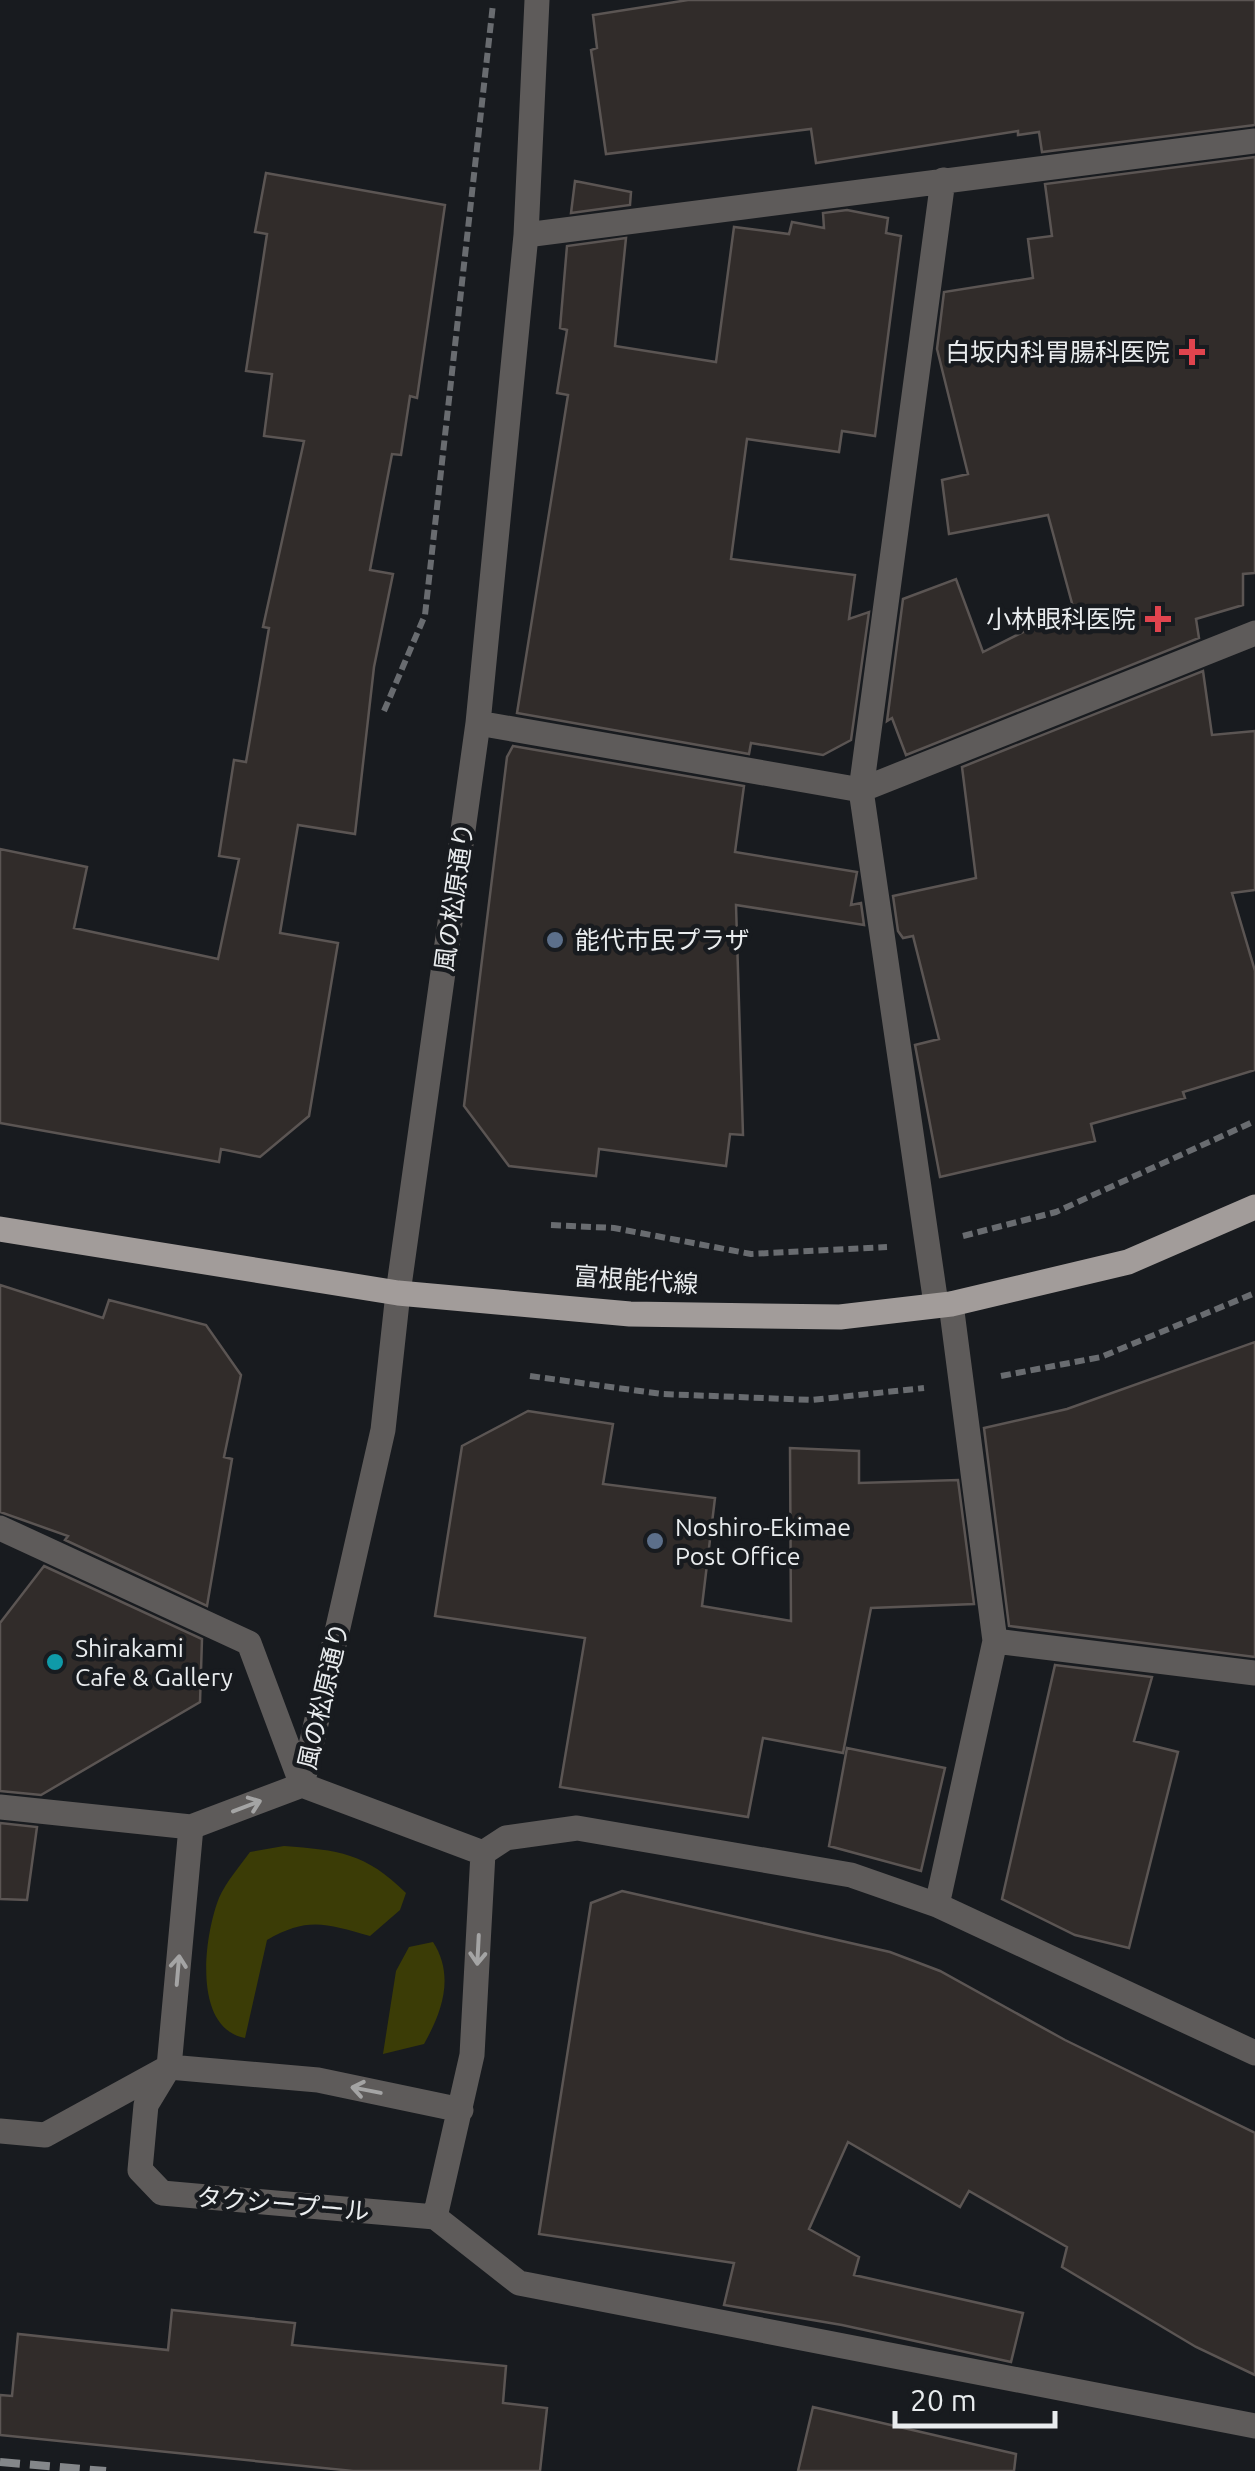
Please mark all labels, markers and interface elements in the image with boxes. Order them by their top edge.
place label: 白坂内科胃腸科医院 [945,338,1170,366]
marker: 白坂内科胃腸科医院 [1179,339,1205,365]
place label: 小林眼科医院 [986,605,1136,633]
marker: 小林眼科医院 [1145,606,1171,632]
street label: 風の松原通り [430,821,478,973]
place label: 能代市民プラザ [575,926,750,954]
marker: 能代市民プラザ [544,929,566,951]
street label: 富根能代線 [573,1262,699,1298]
place label: Noshiro-Ekimae Post Office [675,1513,851,1570]
marker: Noshiro-Ekimae Post Office [644,1530,666,1552]
street label: 風の松原通り [292,1620,354,1772]
place label: Shirakami Cafe & Gallery [75,1634,233,1691]
marker: Shirakami Cafe & Gallery [44,1651,66,1673]
one-way arrow [230,1796,261,1814]
one-way arrow [468,1934,487,1966]
one-way arrow [169,1954,188,1986]
one-way arrow [351,2079,383,2098]
street label: タクシープール [195,2182,371,2226]
scale bar [895,2366,1055,2428]
text: 20 m [910,2383,977,2417]

